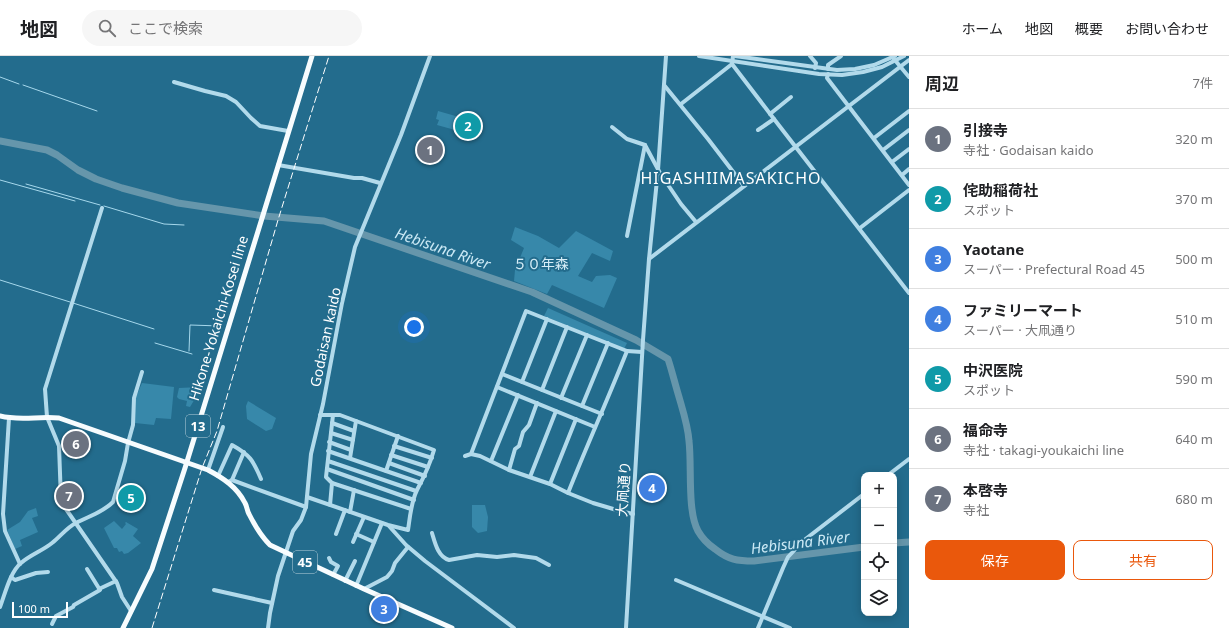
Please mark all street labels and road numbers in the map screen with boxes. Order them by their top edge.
street label: Hikone-Yokaichi-Kosei line [184,233,252,403]
street label: Godaisan kaido [305,285,345,389]
road number: 13 [186,415,210,437]
street label: 大凧通り [612,460,634,518]
road number: 45 [293,551,317,573]

